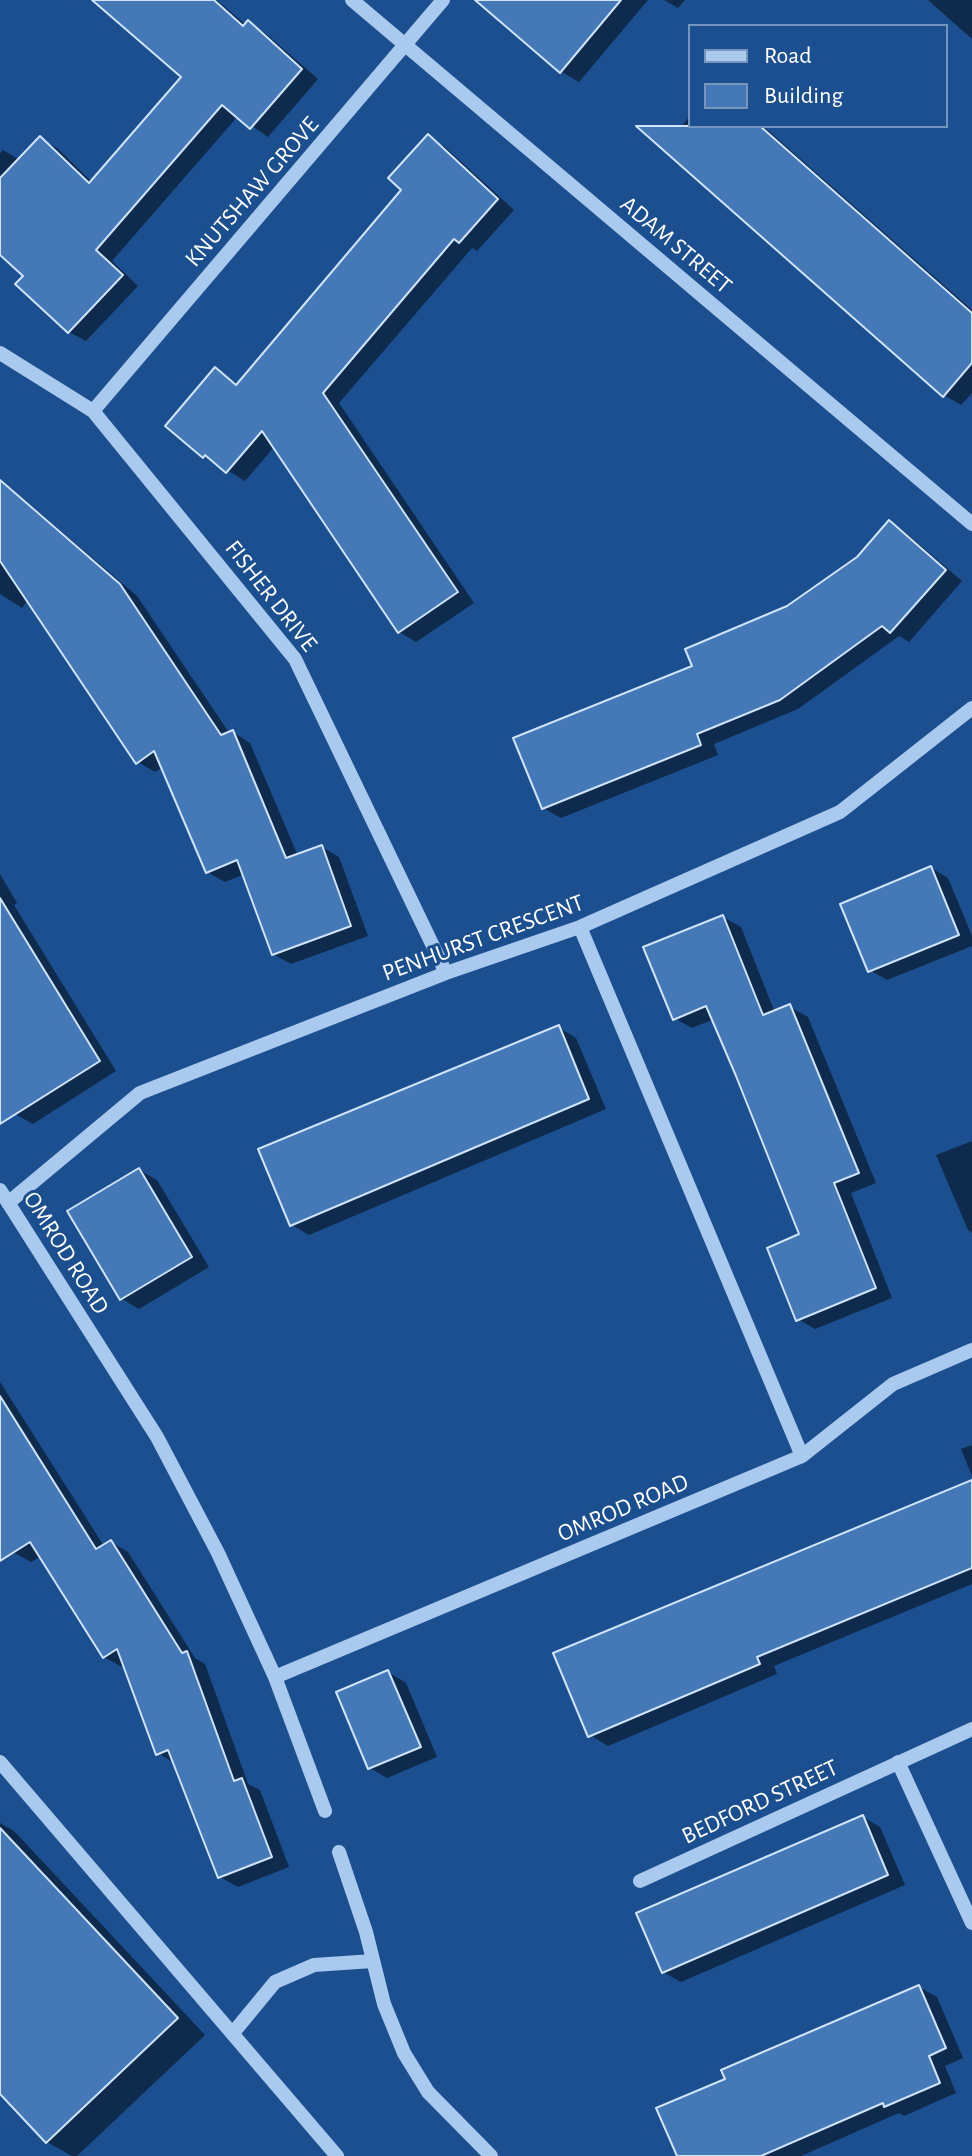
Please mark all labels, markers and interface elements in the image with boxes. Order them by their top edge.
legend [688,24,948,128]
text: Road [764,44,812,68]
text: Building [764,84,843,108]
street label: KNUTSHAW GROVE [179,111,325,273]
street label: ADAM STREET [614,190,738,300]
street label: FISHER DRIVE [219,535,323,657]
street label: PENHURST CRESCENT [378,888,588,988]
street label: OMROD ROAD [17,1186,115,1320]
street label: OMROD ROAD [553,1468,693,1548]
street label: BEDFORD STREET [677,1753,843,1851]

